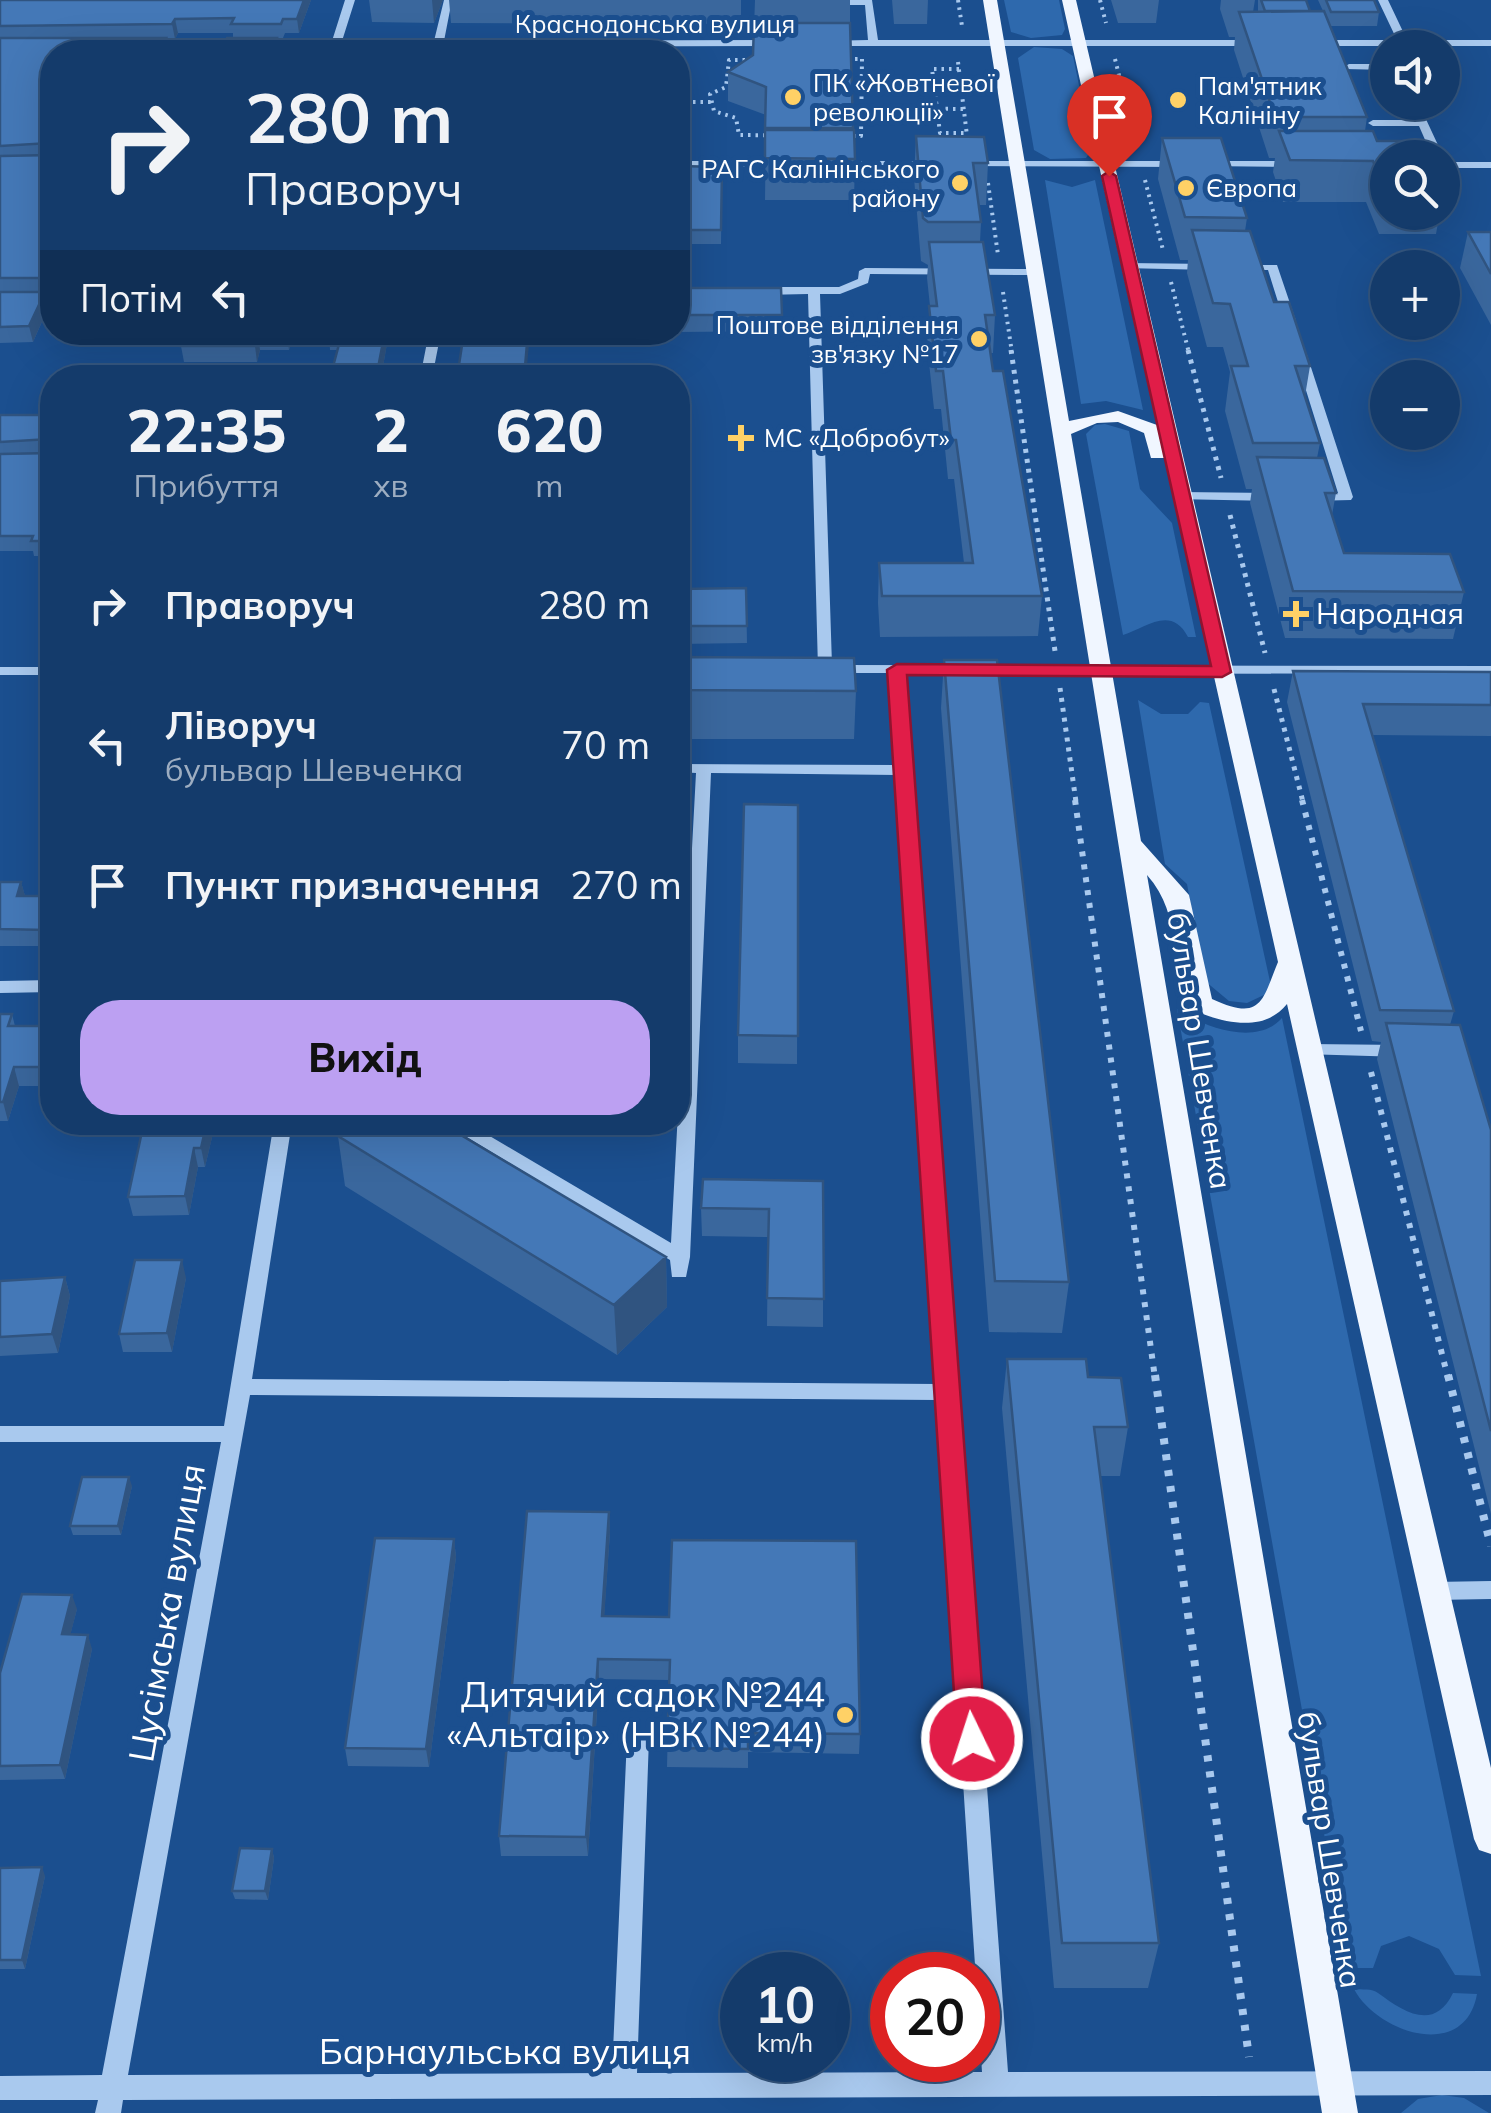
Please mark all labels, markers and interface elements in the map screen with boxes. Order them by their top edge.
street label: Краснодонська вулиця [515,8,795,39]
map controls [1370,30,1460,450]
button: sound [1370,30,1460,120]
place label: ПК «Жовтневої революції» [813,67,995,127]
place label: Пам'ятник Калініну [1198,70,1322,130]
text: 280 m [245,73,453,161]
pin [1067,74,1152,177]
icon: right [80,80,210,210]
marker: ПК «Жовтневої революції» [782,86,804,108]
icon: arrive [1082,89,1137,144]
marker: Пам'ятник Калініну [1167,89,1189,111]
button: search [1370,140,1460,230]
place label: РАГС Калінінського району [701,153,940,213]
text: Праворуч [245,160,462,216]
marker: РАГС Калінінського району [949,172,971,194]
place label: Європа [1206,172,1297,203]
marker: Європа [1175,177,1197,199]
button: + [1370,250,1460,340]
icon: left [203,270,258,325]
text: Потім [80,274,183,322]
place label: Поштове відділення зв'язку №17 [716,309,959,369]
marker: Поштове відділення зв'язку №17 [968,328,990,350]
button: − [1370,360,1460,450]
text: 22:35 [127,392,286,467]
text: 2 [373,392,409,467]
text: 620 [495,392,603,467]
place label: МС «Добробут» [764,422,950,453]
marker: МС «Добробут» [728,425,754,451]
text: Прибуття [133,465,279,505]
text: хв [373,465,408,505]
text: m [535,465,563,505]
icon: right [80,578,135,633]
text: Праворуч [165,581,355,629]
text: 280 m [538,581,650,629]
place label: Народная [1316,594,1464,632]
marker: Народная [1285,603,1307,625]
text: Ліворуч [165,701,317,749]
icon: left [80,718,135,773]
text: 70 m [561,721,650,769]
text: бульвар Шевченка [165,749,463,789]
icon: arrive [80,858,135,913]
text: Пункт призначення [165,861,540,909]
text: 270 m [570,861,682,909]
street label: бульвар Шевченка [1159,910,1241,1192]
button: Вихід [80,1000,650,1115]
street label: Цусімська вулиця [118,1460,214,1765]
place label: Дитячий садок №244 «Альтаір» (НВК №244) [447,1672,825,1756]
position arrow [920,1687,1024,1791]
marker: Дитячий садок №244 «Альтаір» (НВК №244) [834,1704,856,1726]
street label: бульвар Шевченка [1289,1709,1371,1991]
speed limit sign: 20 [870,1952,1000,2082]
text: 10 [755,1973,815,2036]
text: km/h [757,2027,813,2058]
street label: Барнаульська вулиця [319,2029,691,2073]

